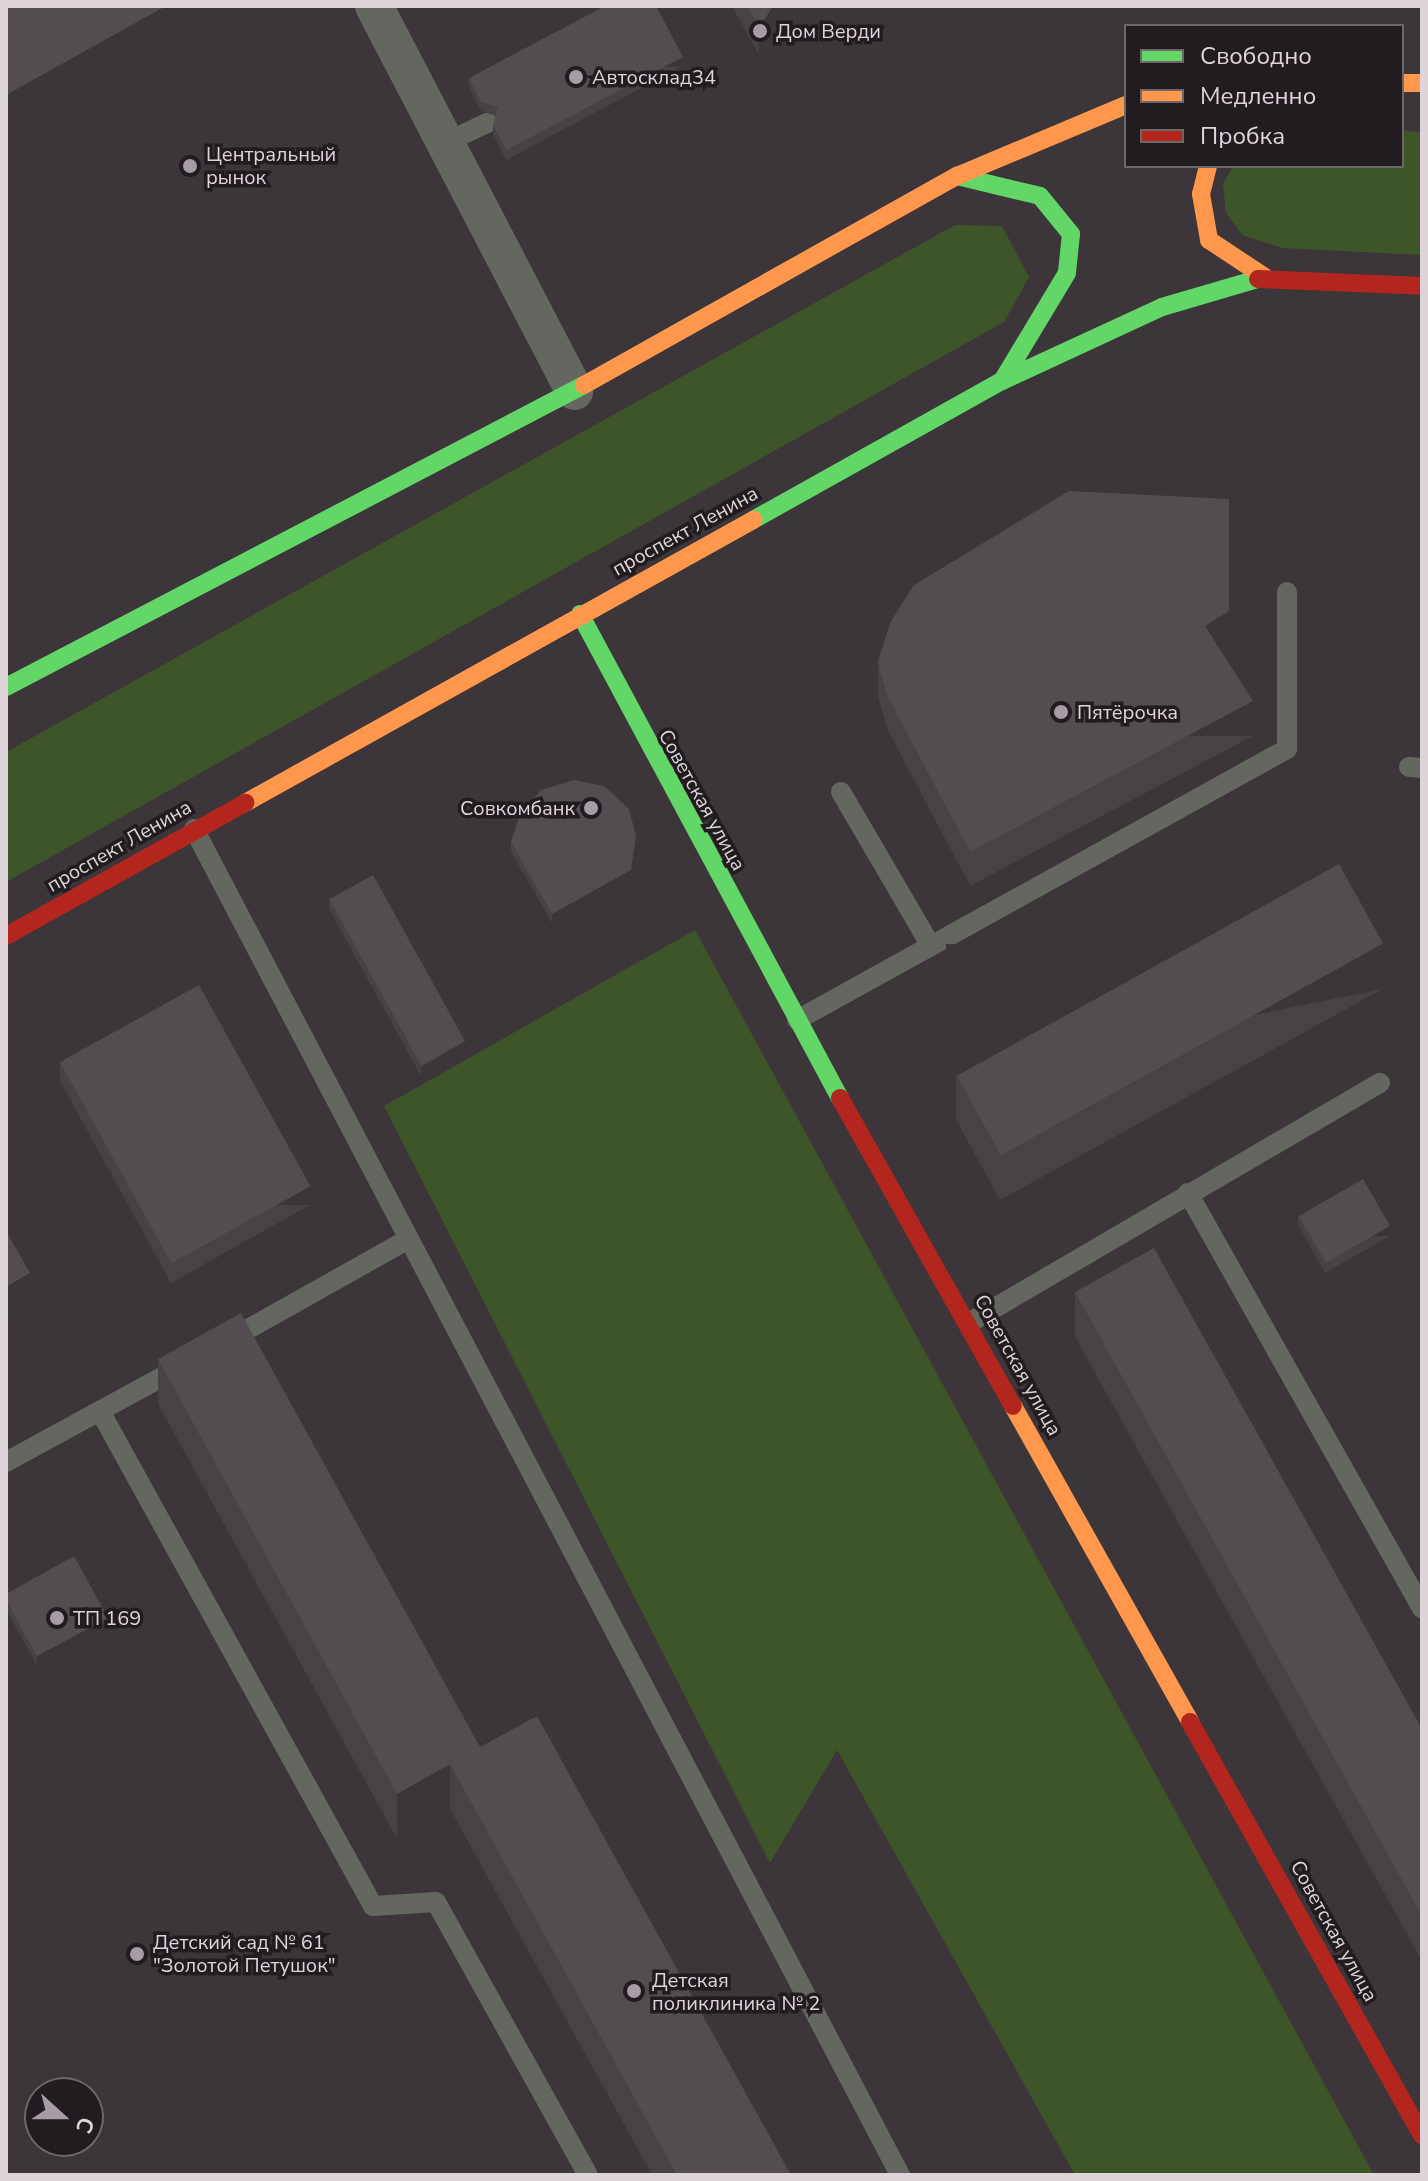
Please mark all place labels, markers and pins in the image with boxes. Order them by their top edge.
place label: Дом Верди [776,19,881,43]
marker: Дом Верди [751,22,769,40]
place label: Автосклад34 [592,65,716,89]
marker: Автосклад34 [567,68,585,86]
place label: Центральный рынок [206,142,336,189]
marker: Центральный рынок [181,157,199,175]
place label: Пятёрочка [1077,700,1178,724]
marker: Пятёрочка [1052,703,1070,721]
place label: Совкомбанк [460,796,575,820]
marker: Совкомбанк [582,799,600,817]
place label: ТП 169 [73,1606,141,1630]
marker: ТП 169 [48,1609,66,1627]
place label: Детский сад № 61 "Золотой Петушок" [153,1930,336,1977]
marker: Детский сад № 61 "Золотой Петушок" [128,1945,146,1963]
place label: Детская поликлиника № 2 [652,1968,820,2015]
marker: Детская поликлиника № 2 [623,1980,645,2002]

